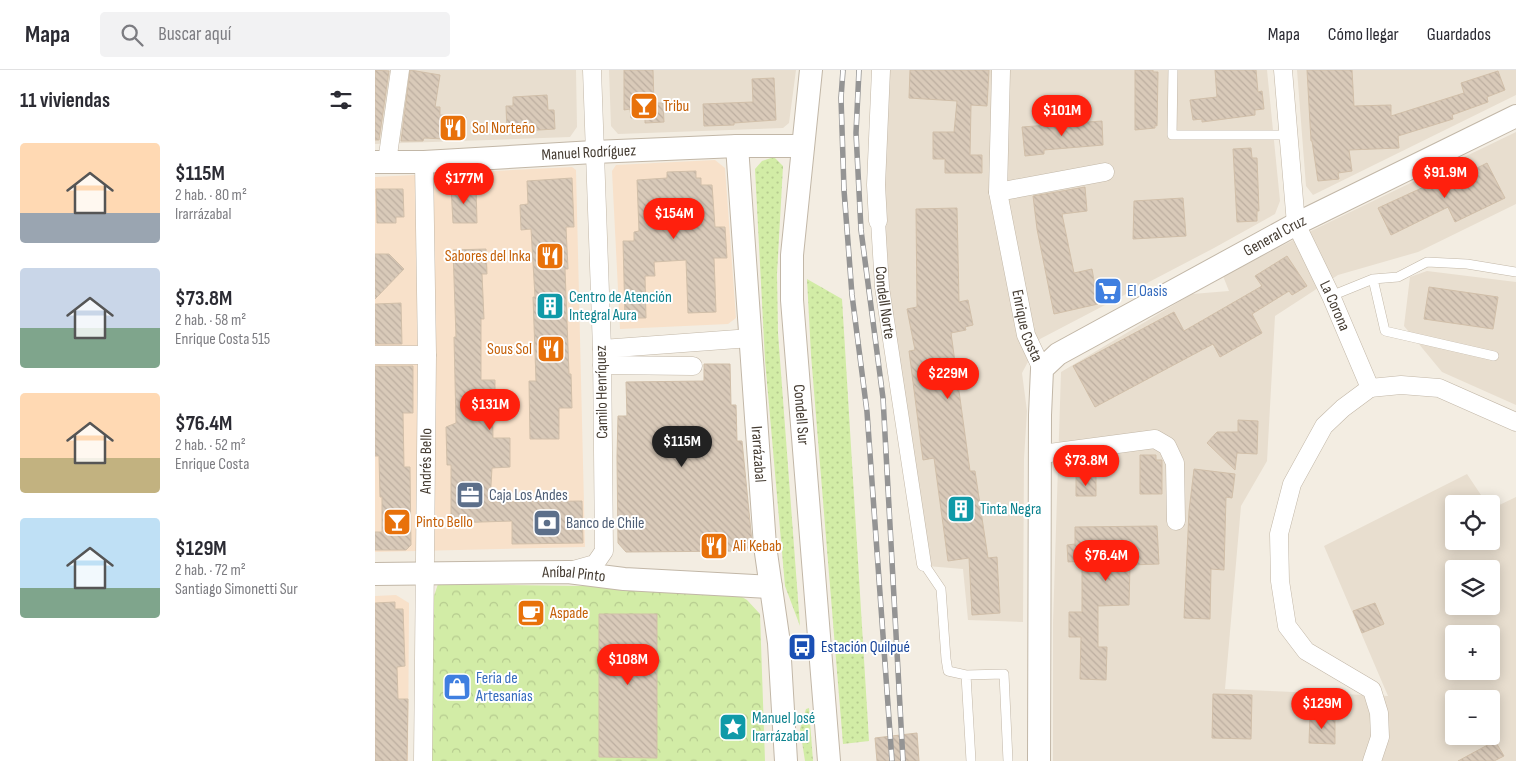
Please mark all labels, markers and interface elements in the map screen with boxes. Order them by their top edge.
search box [100,12,450,57]
text: Mapa [25,20,70,49]
icon: search [118,21,146,49]
text: Buscar aquí [158,23,231,46]
text: Mapa [1268,24,1300,45]
text: Cómo llegar [1328,24,1399,45]
text: Guardados [1427,24,1491,45]
icon: filters [327,86,355,114]
text: 11 viviendas [20,88,110,113]
bar icon: Tribu [629,91,659,121]
pin: $101M [1027,94,1097,137]
place label: Tribu [663,97,689,116]
text: $101M [1043,101,1081,120]
restaurant icon: Sol Norteño [438,113,468,143]
place label: Sol Norteño [472,119,535,138]
street label: Manuel Rodríguez [541,141,637,165]
pin: $91.9M [1404,156,1486,199]
text: $115M [175,161,225,186]
pin: $177M [429,162,499,205]
icon: home [60,163,120,223]
text: $91.9M [1423,163,1467,182]
text: $177M [445,169,483,188]
text: 2 hab. · 80 m² [175,186,247,205]
pin: $154M [639,198,709,240]
text: $154M [654,204,694,223]
text: Irarrázabal [175,205,231,224]
street label: General Cruz [1240,211,1309,260]
restaurant icon: Sabores del Inka [535,241,565,271]
place label: Sabores del Inka [445,247,531,266]
street label: Condell Norte [871,266,899,340]
supermarket icon: El Oasis [1093,276,1123,306]
street label: La Corona [1315,277,1354,334]
place label: El Oasis [1127,282,1168,301]
text: $73.8M [175,286,232,311]
icon: home [60,288,120,348]
place label: Centro de Atención Integral Aura [569,288,672,325]
street label: Enrique Costa [1008,288,1047,365]
building icon: Centro de Atención Integral Aura [535,291,565,321]
text: 2 hab. · 58 m² [175,311,246,330]
text: Enrique Costa 515 [175,330,270,349]
restaurant icon: Sous Sol [536,334,566,364]
place label: Sous Sol [487,340,532,359]
street label: Camilo Henríquez [592,345,612,439]
pin: $229M [913,358,983,400]
text: $229M [928,364,968,383]
street label: Condell Sur [789,384,813,446]
pin: $131M [455,388,525,431]
text: $131M [471,395,509,414]
text: $76.4M [175,411,232,436]
icon: home [60,413,120,473]
street label: Irarrázabal [747,425,770,483]
pin: $115M [647,426,717,468]
street label: Andrés Bello [416,428,436,495]
text: $115M [663,432,701,451]
text: 2 hab. · 52 m² [175,436,246,455]
pin: $73.8M [1045,444,1127,487]
text: $73.8M [1064,451,1108,470]
text: Enrique Costa [175,455,249,474]
office icon: Caja Los Andes [455,480,485,510]
place label: Caja Los Andes [489,486,568,505]
building icon: Tinta Negra [946,494,976,524]
map controls [1445,495,1500,745]
button: locate [1445,495,1500,550]
place label: Tinta Negra [980,500,1041,519]
bar icon: Pinto Bello [382,507,412,537]
bank icon: Banco de Chile [532,508,562,538]
place label: Pinto Bello [416,513,473,532]
place label: Banco de Chile [566,514,644,533]
restaurant icon: Ali Kebab [699,531,729,561]
text: $129M [175,536,227,561]
place label: Ali Kebab [732,537,782,556]
icon: home [60,538,120,598]
pin: $76.4M [1065,540,1147,582]
text: $76.4M [1084,546,1128,565]
button: layers [1445,560,1500,615]
text: 2 hab. · 72 m² [175,561,246,580]
street label: Aníbal Pinto [541,562,607,586]
text: Santiago Simonetti Sur [175,580,298,599]
cafe icon: Aspade [516,598,546,628]
place label: Aspade [549,604,589,623]
button: + [1445,625,1500,680]
bus stop icon: Estación Quilpué [787,632,817,662]
place label: Estación Quilpué [821,638,910,657]
pin: $108M [593,644,663,686]
text: $108M [608,650,648,669]
place label: Feria de Artesanías [475,669,533,706]
shop icon: Feria de Artesanías [442,672,472,702]
pin: $129M [1287,688,1357,730]
button: − [1445,690,1500,745]
text: $129M [1302,694,1342,713]
place label: Manuel José Irarrázabal [752,709,815,746]
place icon: Manuel José Irarrázabal [718,712,748,742]

